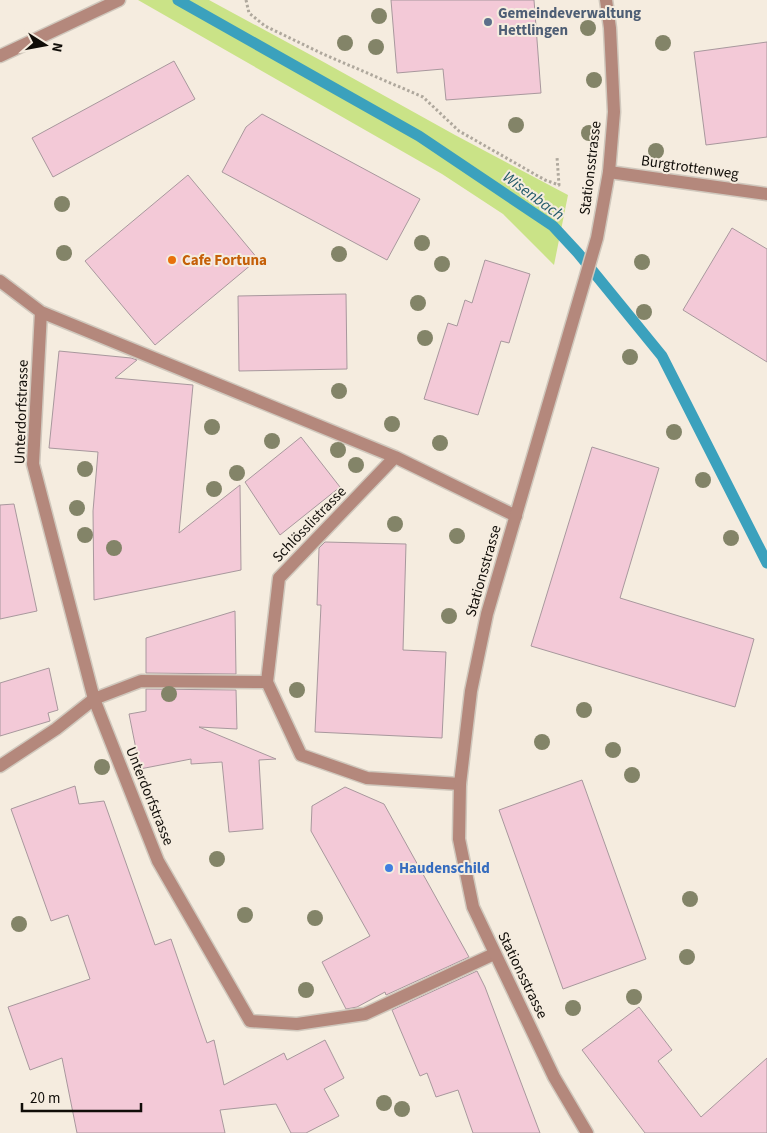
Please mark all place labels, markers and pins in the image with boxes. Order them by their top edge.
place label: Gemeindeverwaltung Hettlingen [498,3,641,41]
marker: Gemeindeverwaltung Hettlingen [482,16,494,28]
place label: Cafe Fortuna [182,250,267,271]
marker: Cafe Fortuna [166,254,178,266]
place label: Haudenschild [399,858,490,879]
marker: Haudenschild [383,862,395,874]

